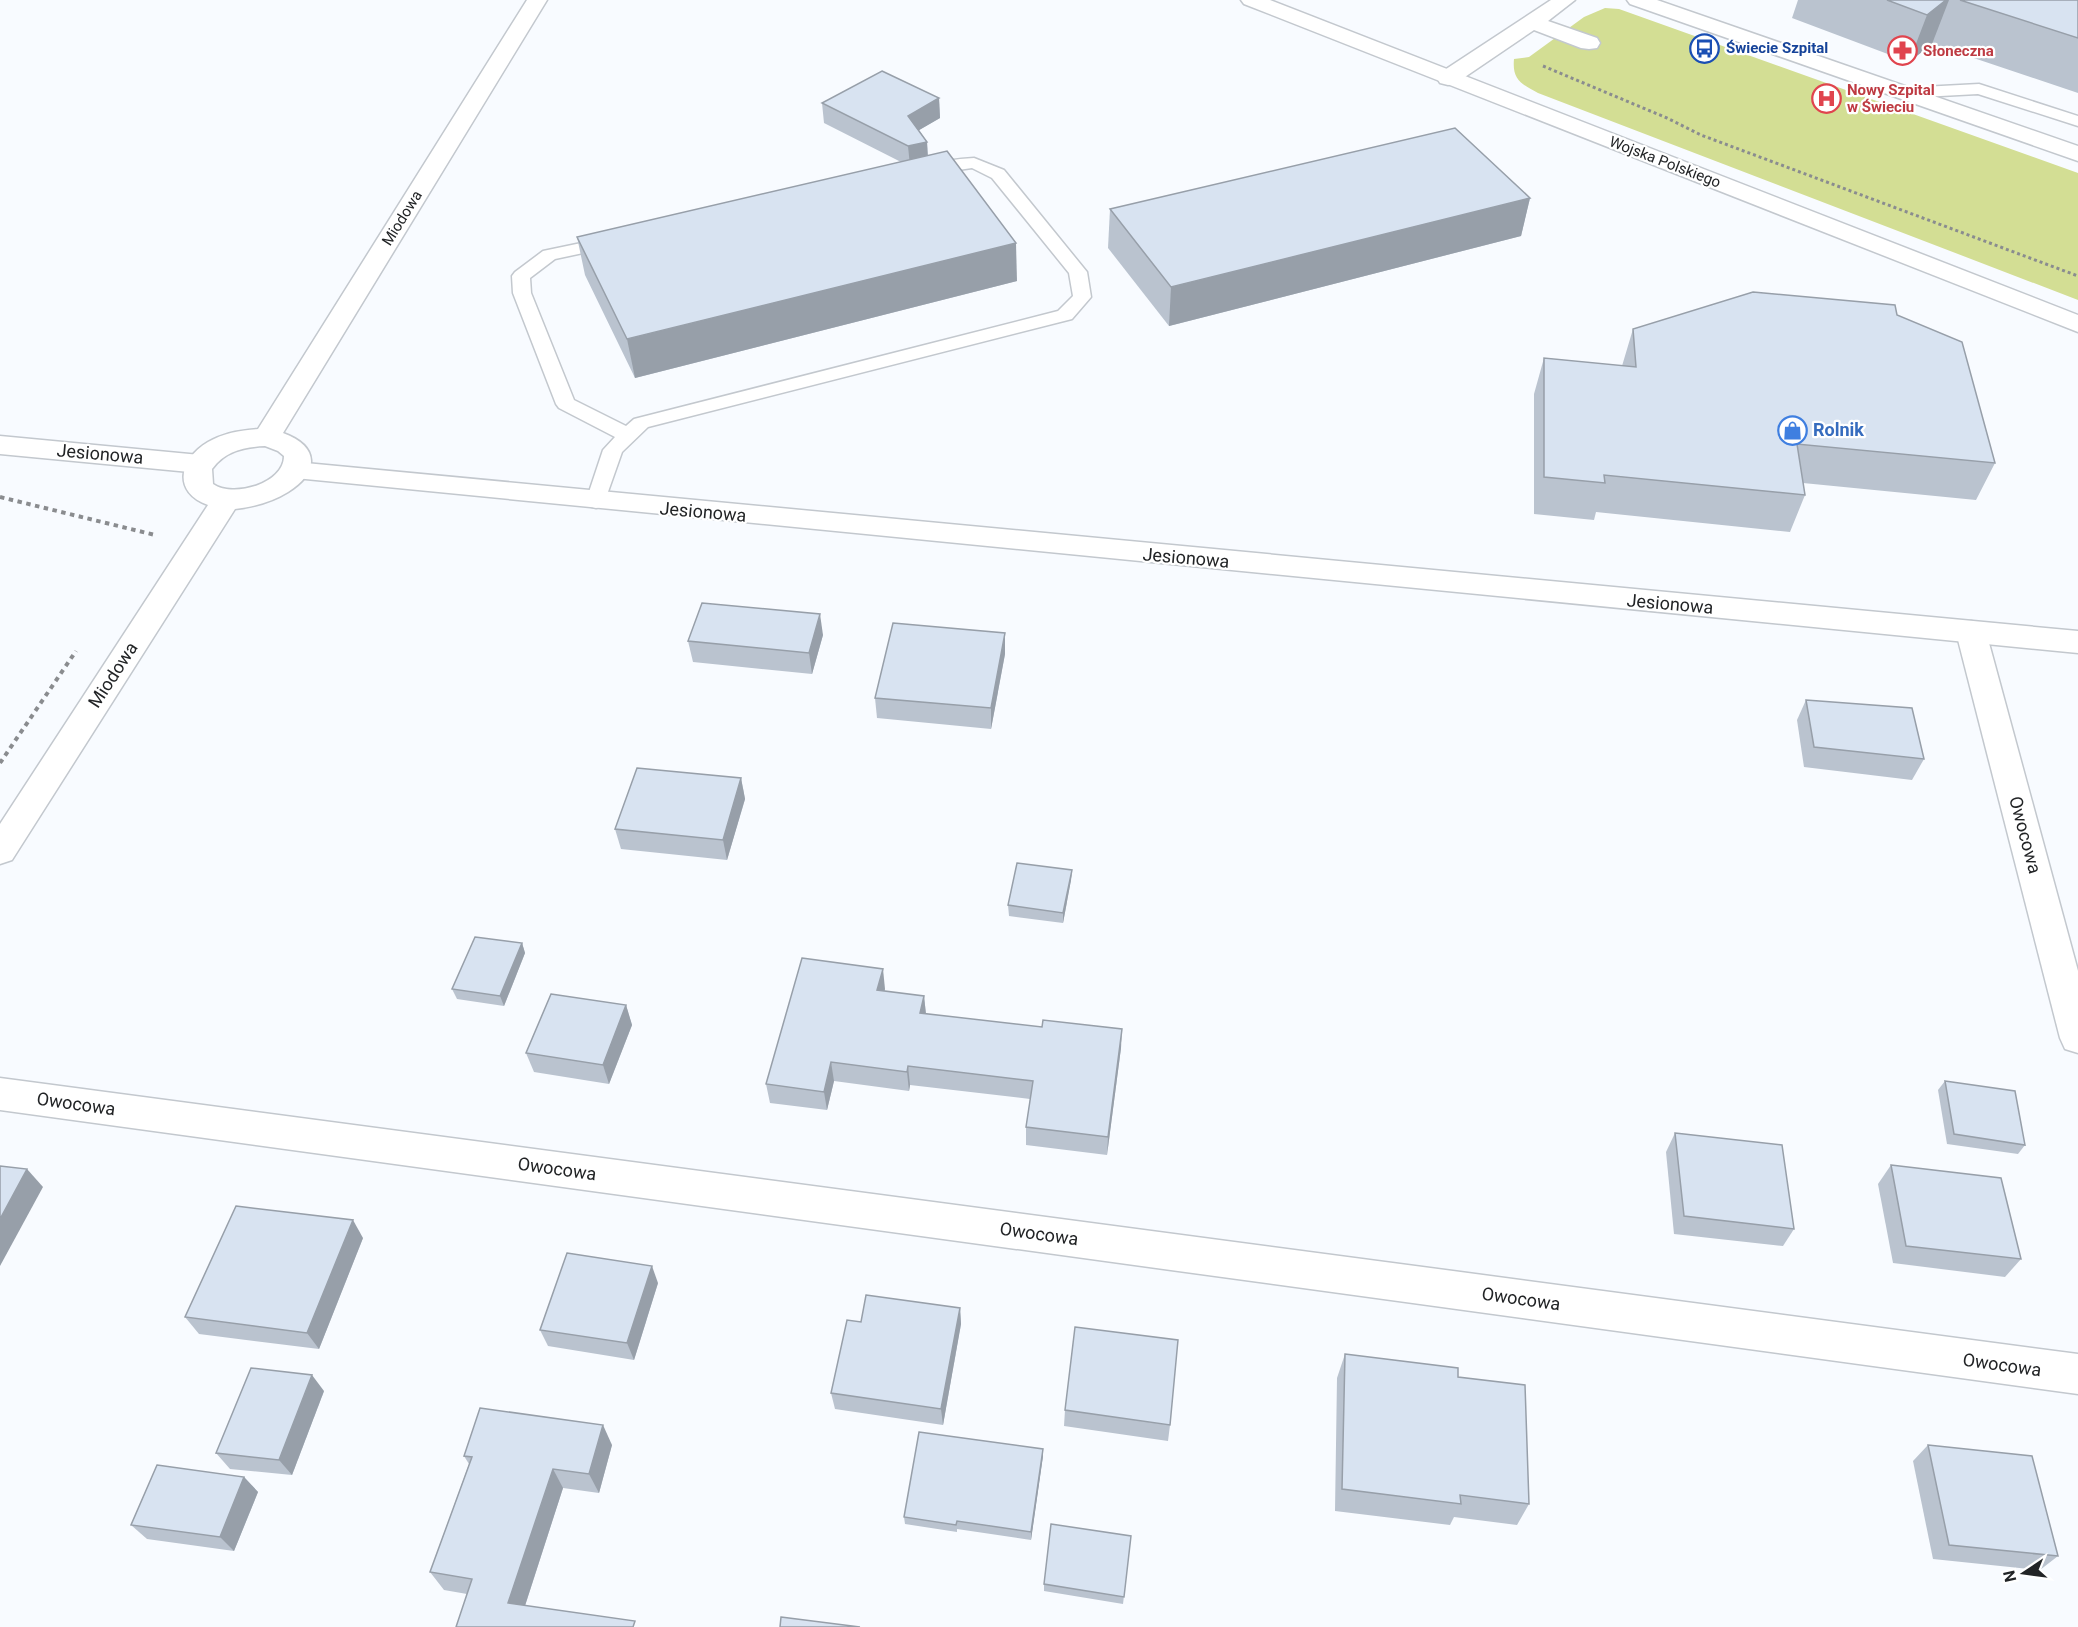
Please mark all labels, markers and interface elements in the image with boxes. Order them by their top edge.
bus stop icon: Świecie Szpital [1689,32,1721,64]
pharmacy icon: Słoneczna [1886,35,1918,67]
place label: Świecie Szpital [1726,39,1828,57]
place label: Słoneczna [1923,42,1994,60]
place label: Nowy Szpital w Świeciu [1847,81,1935,116]
hospital icon: Nowy Szpital w Świeciu [1810,83,1842,115]
street label: Wojska Polskiego [1607,132,1723,192]
street label: Miodowa [378,187,426,249]
shop icon: Rolnik [1776,414,1808,446]
place label: Rolnik [1813,419,1864,440]
street label: Jesionowa [56,439,144,468]
street label: Jesionowa [659,497,747,526]
street label: Jesionowa [1142,543,1230,572]
street label: Jesionowa [1626,589,1714,618]
street label: Miodowa [84,638,142,712]
street label: Owocowa [2005,794,2046,876]
street label: Owocowa [35,1088,117,1119]
street label: Owocowa [516,1153,598,1184]
street label: Owocowa [998,1218,1080,1249]
street label: Owocowa [1480,1283,1562,1314]
street label: Owocowa [1961,1349,2043,1380]
north arrow [1994,1543,2054,1603]
text: N [1999,1569,2020,1584]

